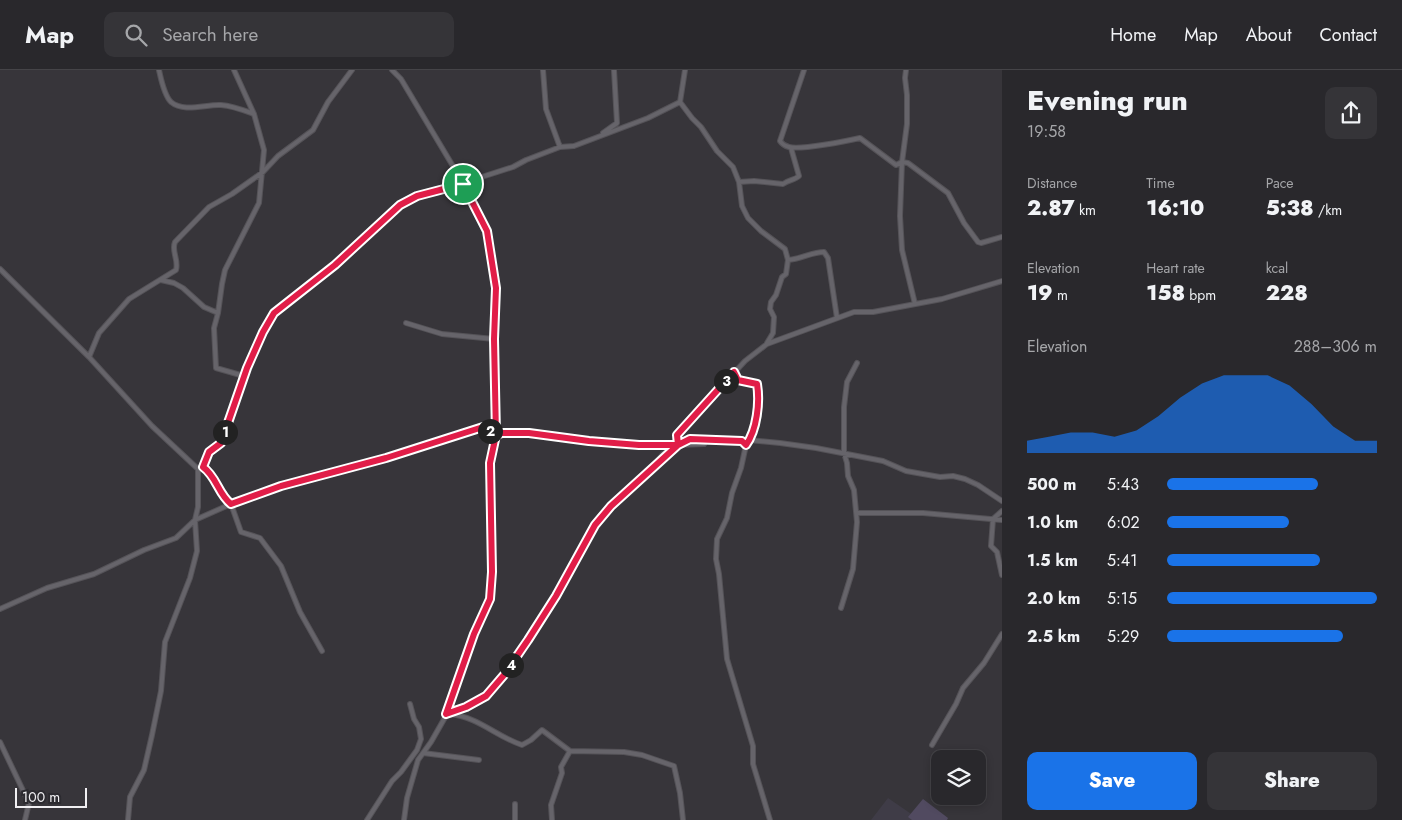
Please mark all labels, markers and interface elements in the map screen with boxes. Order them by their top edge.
search box [104,12,454,57]
text: Map [25,17,74,52]
icon: search [122,21,150,49]
text: Search here [162,21,258,48]
text: Home [1110,22,1156,48]
text: Map [1184,22,1218,48]
text: About [1246,22,1291,48]
text: Contact [1319,22,1377,48]
text: Evening run [1027,80,1188,121]
button: share [1325,87,1377,139]
text: 19:58 [1027,120,1066,143]
pin [442,163,484,205]
icon: arrive [449,170,477,198]
text: Distance [1027,173,1077,193]
text: Time [1146,173,1175,193]
text: Pace [1266,173,1294,193]
text: 2.87 [1027,193,1075,223]
text: 16:10 [1146,193,1204,223]
text: 5:38 [1266,193,1314,223]
text: km [1075,200,1096,220]
text: /km [1314,200,1342,220]
text: Elevation [1027,258,1080,278]
text: Heart rate [1146,258,1205,278]
text: kcal [1266,258,1288,278]
text: 19 [1027,278,1053,308]
text: 158 [1146,278,1185,308]
text: 228 [1266,278,1308,308]
text: m [1053,285,1068,305]
text: bpm [1185,285,1216,305]
text: Elevation [1027,335,1087,358]
text: 288–306 m [1294,335,1377,358]
pin: 3 [714,368,738,394]
text: 3 [722,371,731,391]
pin: 2 [478,418,502,444]
pin: 1 [212,420,238,444]
text: 2 [486,421,495,441]
text: 1 [222,422,229,442]
text: 500 m [1027,473,1076,496]
text: 5:43 [1107,473,1139,496]
text: 1.0 km [1027,511,1078,534]
text: 6:02 [1107,511,1140,534]
text: 1.5 km [1027,549,1078,572]
text: 5:41 [1107,549,1137,572]
text: 2.0 km [1027,587,1080,610]
text: 5:15 [1107,587,1137,610]
text: 2.5 km [1027,625,1080,648]
text: 5:29 [1107,625,1139,648]
pin: 4 [498,652,524,678]
text: 4 [507,655,516,675]
map controls [931,750,986,805]
button: layers [931,750,986,805]
button: Save [1027,752,1197,810]
button: Share [1207,752,1377,810]
scale bar [15,785,88,808]
text: 100 m [22,787,60,807]

